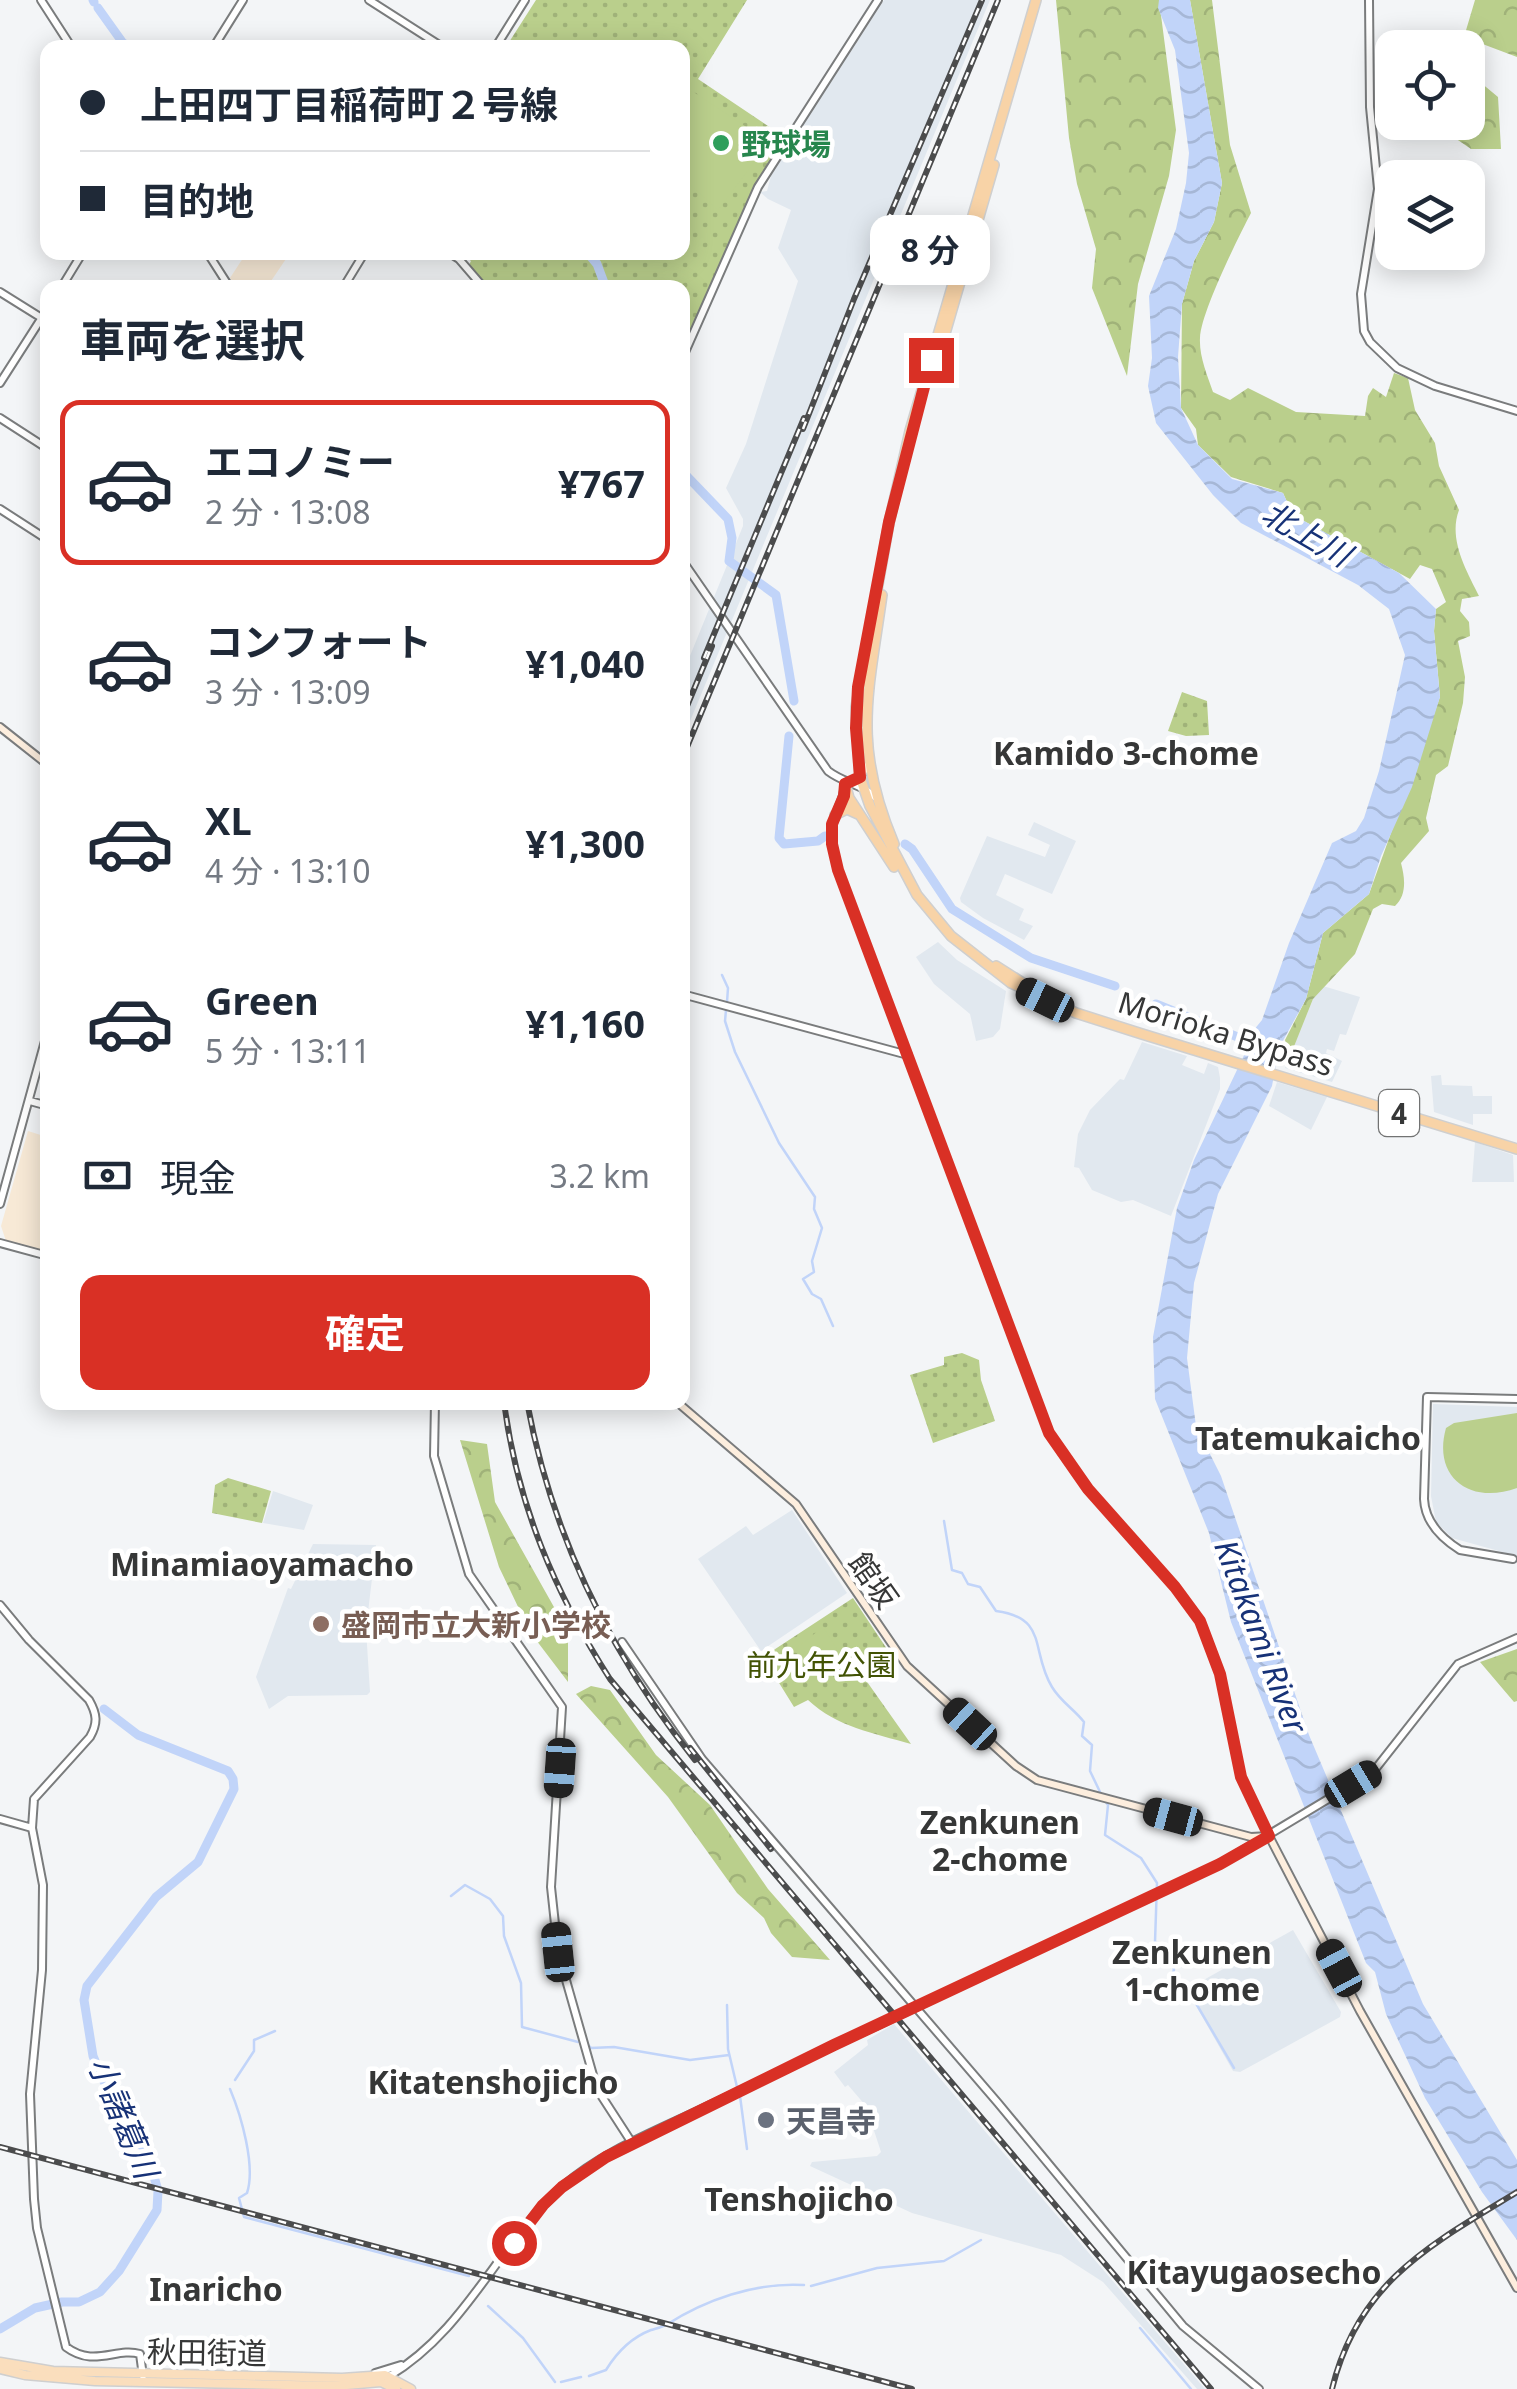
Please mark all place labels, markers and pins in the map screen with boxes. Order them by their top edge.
place label: 野球場 [741,123,831,164]
marker: 野球場 [710,132,732,154]
place label: 盛岡市立大新小学校 [341,1604,611,1645]
marker: 盛岡市立大新小学校 [310,1613,332,1635]
place label: 天昌寺 [786,2100,876,2141]
marker: 天昌寺 [755,2109,777,2131]

